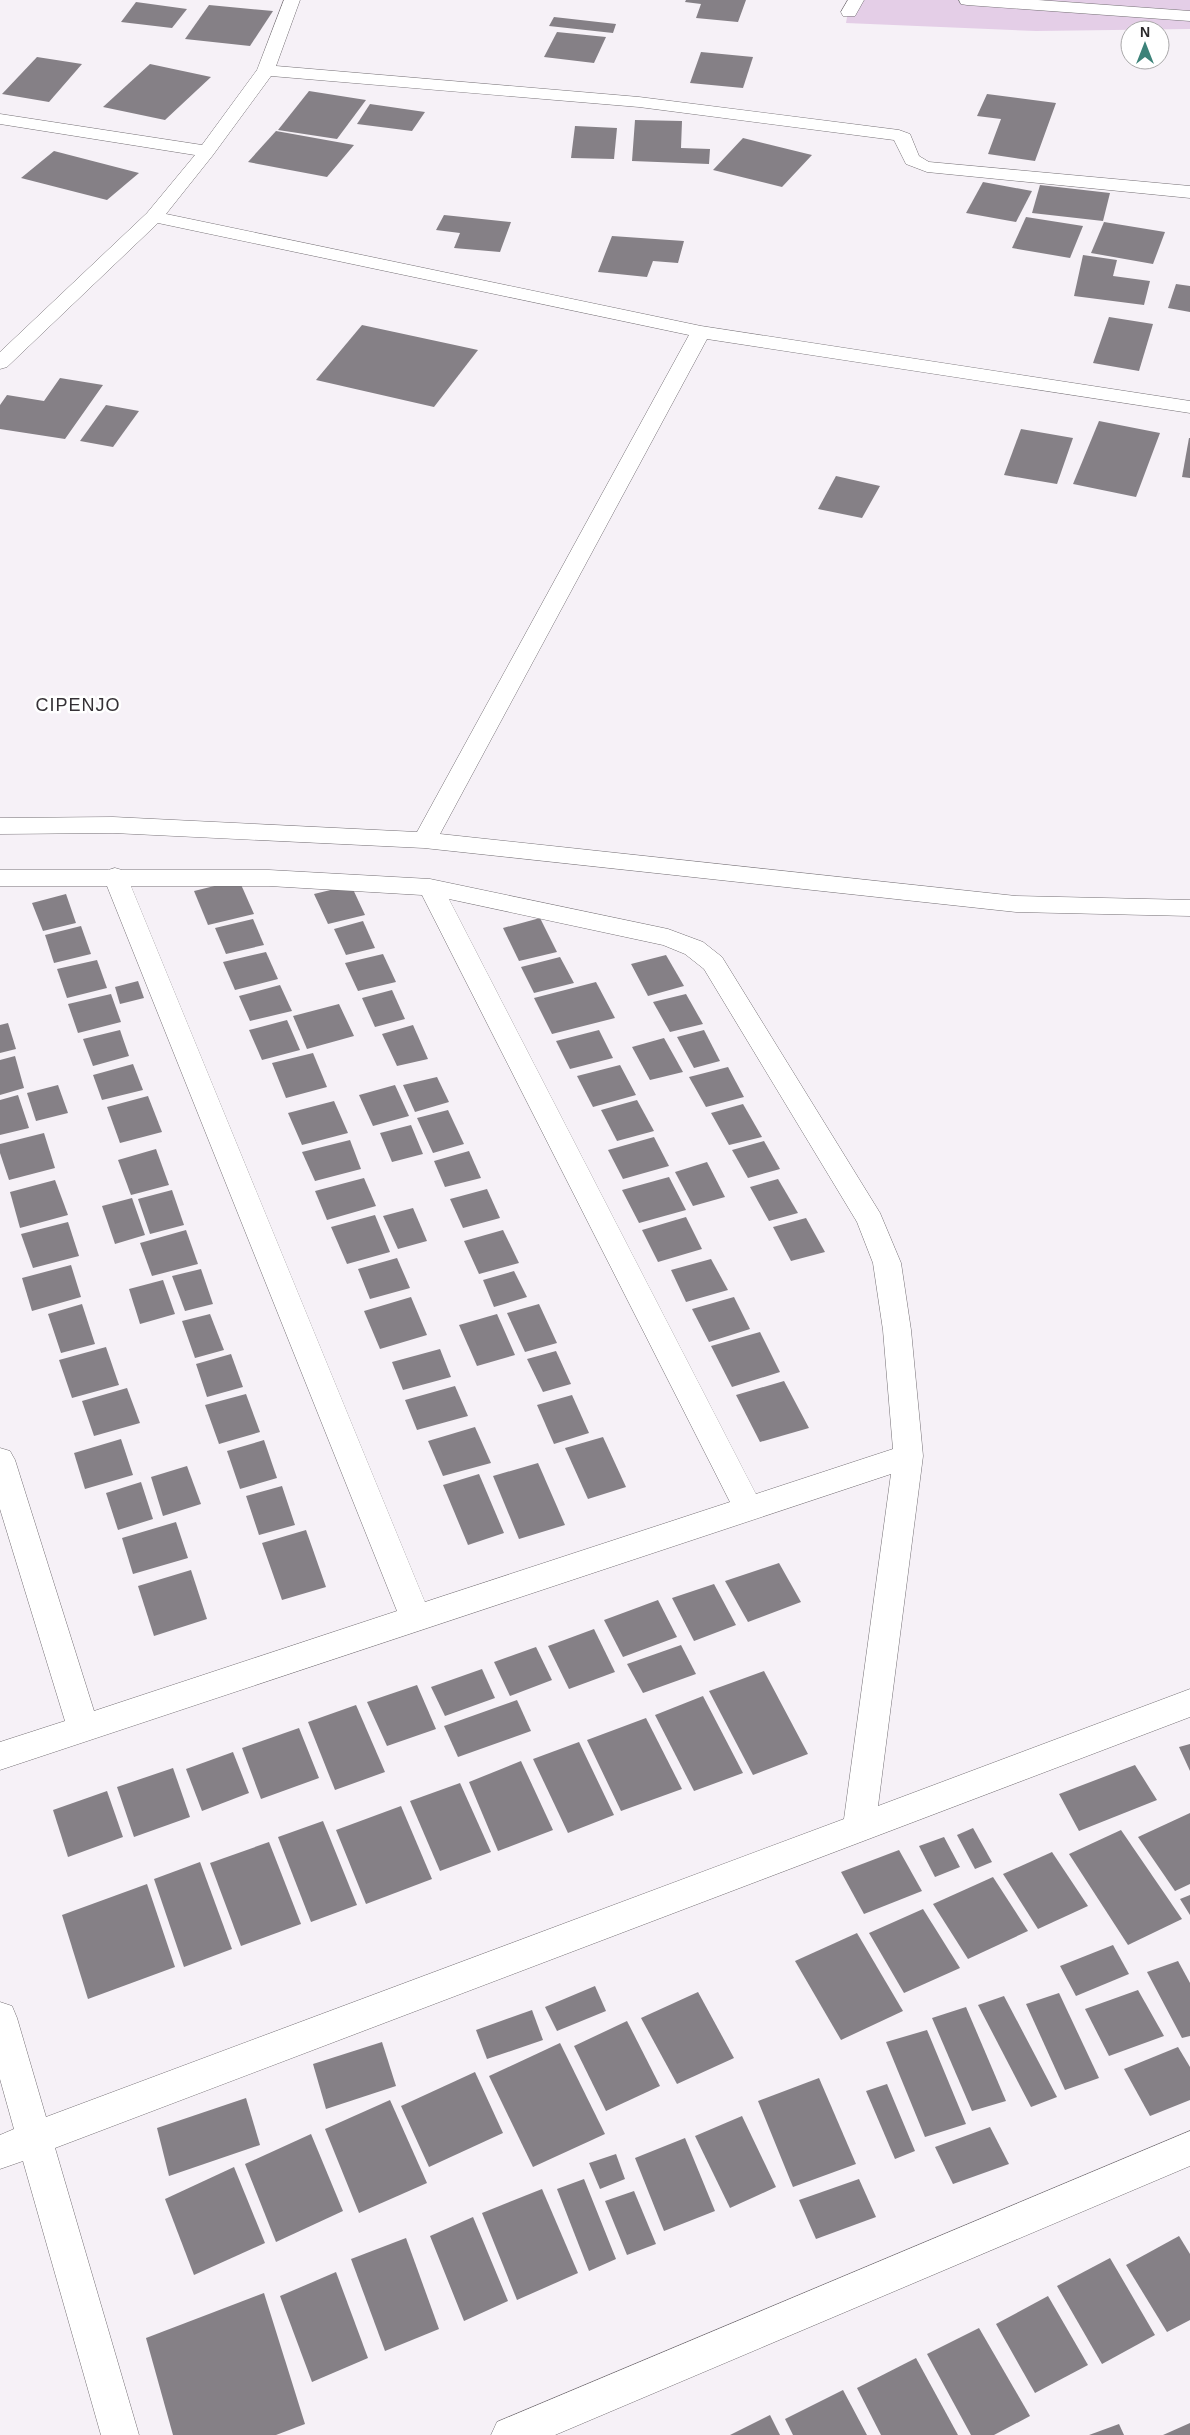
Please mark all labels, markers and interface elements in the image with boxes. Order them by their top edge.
north arrow [1120,20,1170,70]
text: N [1140,24,1150,40]
district label: CIPENJO [35,695,121,715]

